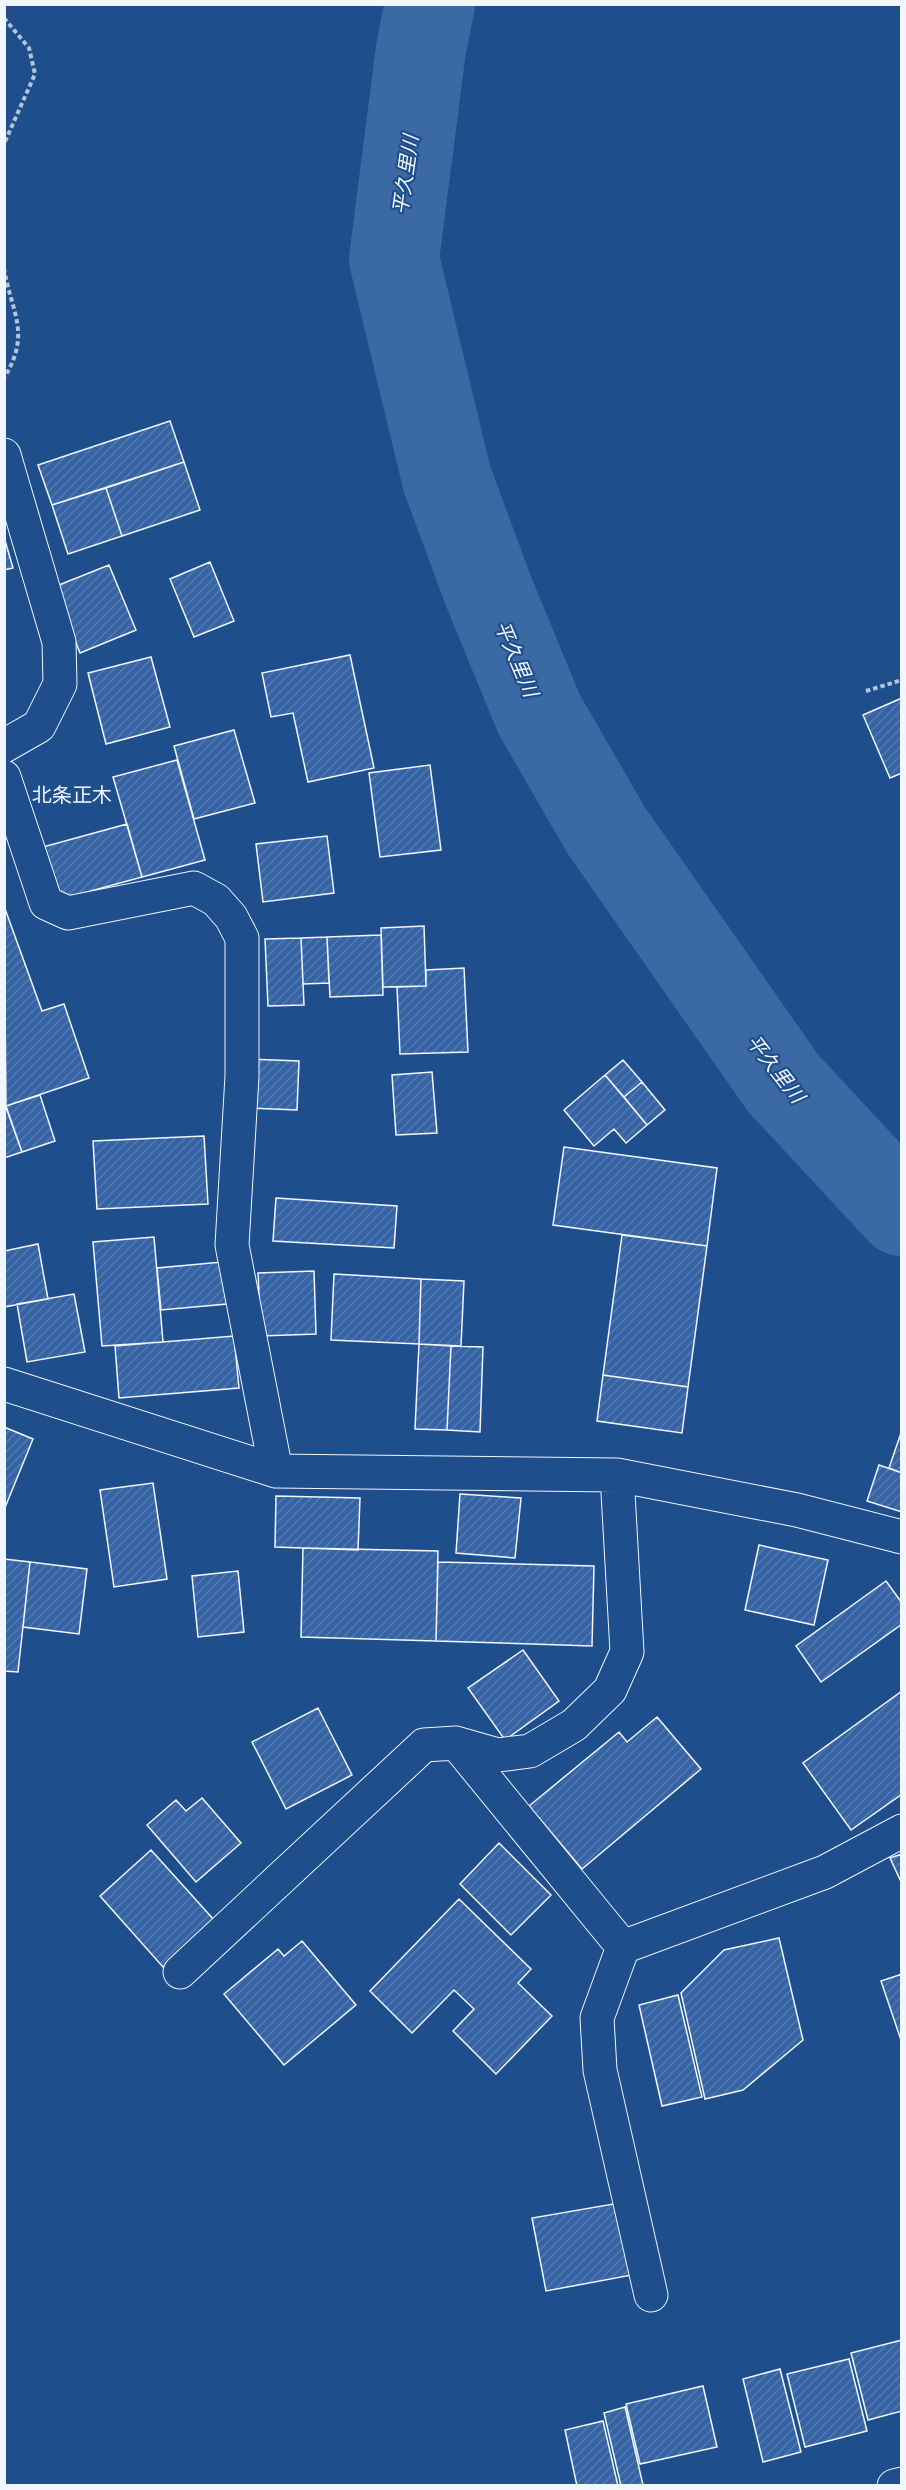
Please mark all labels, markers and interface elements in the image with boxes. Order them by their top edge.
water label: 平久里川 [388,132,424,216]
water label: 平久里川 [489,617,544,703]
district label: 北条正木 [32,783,112,808]
water label: 平久里川 [741,1030,811,1110]

